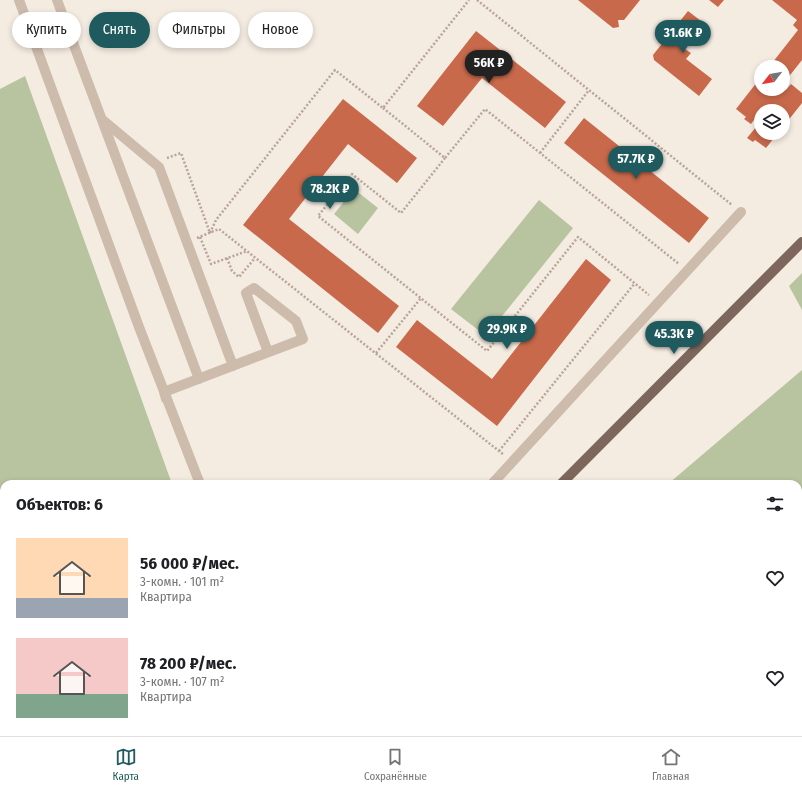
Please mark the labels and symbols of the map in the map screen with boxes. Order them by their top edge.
pin: 31.6K ₽ [646,20,720,54]
pin: 56K ₽ [461,50,517,84]
north arrow [754,60,790,96]
pin: 57.7K ₽ [599,146,673,180]
pin: 78.2K ₽ [293,176,367,210]
pin: 29.9K ₽ [470,316,544,350]
pin: 45.3K ₽ [637,321,711,355]

